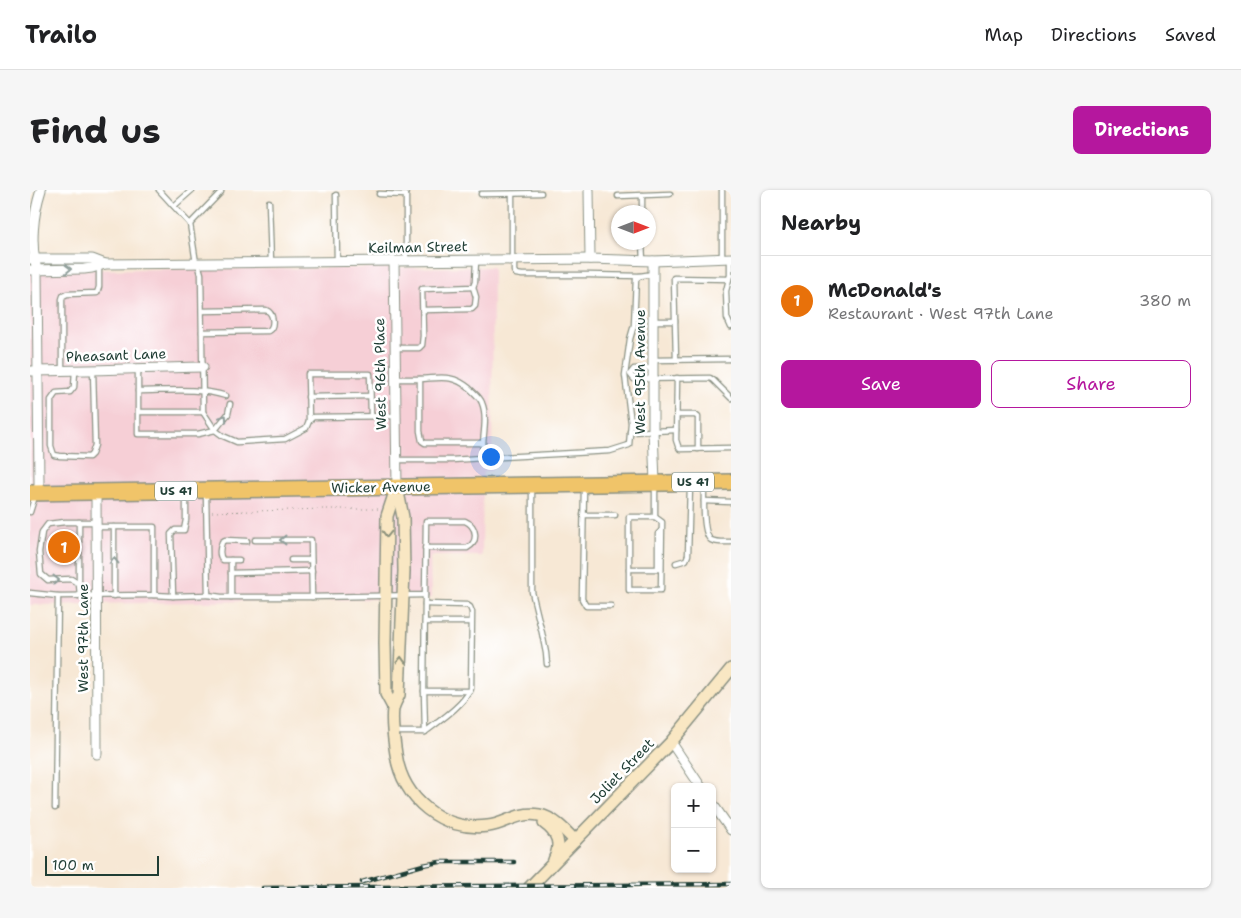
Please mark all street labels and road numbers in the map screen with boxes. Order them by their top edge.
street label: Keilman Street [368,237,468,257]
street label: West 95th Avenue [631,309,649,435]
street label: West 96th Place [370,318,390,430]
street label: Pheasant Lane [66,344,167,366]
road number: US 41 [672,472,714,492]
street label: Wicker Avenue [331,477,431,497]
road number: US 41 [155,482,197,500]
street label: West 97th Lane [74,584,92,692]
street label: Joliet Street [586,734,658,808]

